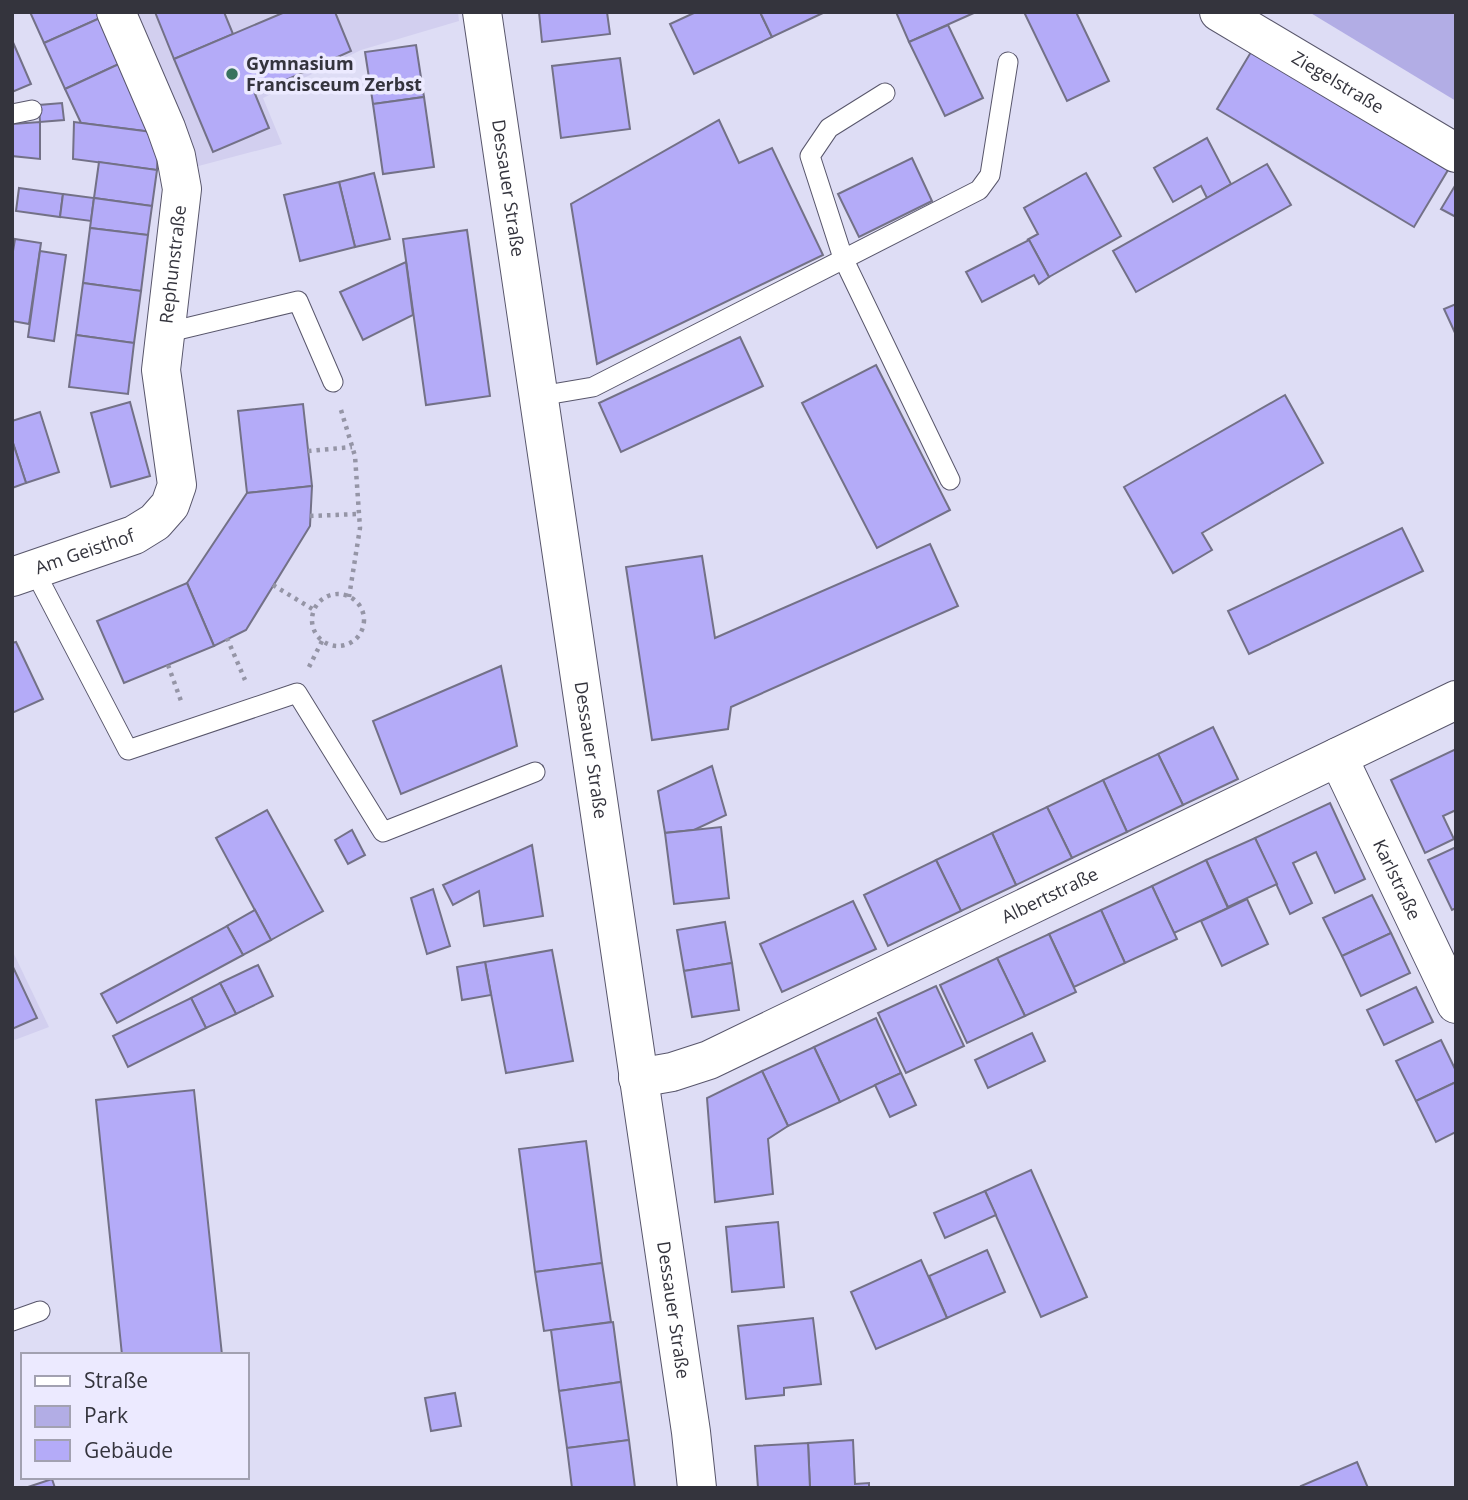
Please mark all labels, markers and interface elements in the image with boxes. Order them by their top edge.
street label: Ziegelstraße [1288,45,1389,118]
place label: Gymnasium Francisceum Zerbst [246,51,422,96]
marker: Gymnasium Francisceum Zerbst [224,66,240,82]
street label: Dessauer Straße [487,118,531,258]
street label: Rephunstraße [153,204,191,325]
street label: Am Geisthof [32,523,138,579]
street label: Dessauer Straße [570,680,614,820]
street label: Karlstraße [1368,835,1427,924]
street label: Albertstraße [997,861,1102,928]
street label: Dessauer Straße [652,1240,696,1380]
legend [21,1353,248,1479]
text: Straße [84,1366,148,1394]
text: Park [84,1401,128,1429]
text: Gebäude [84,1436,173,1464]

